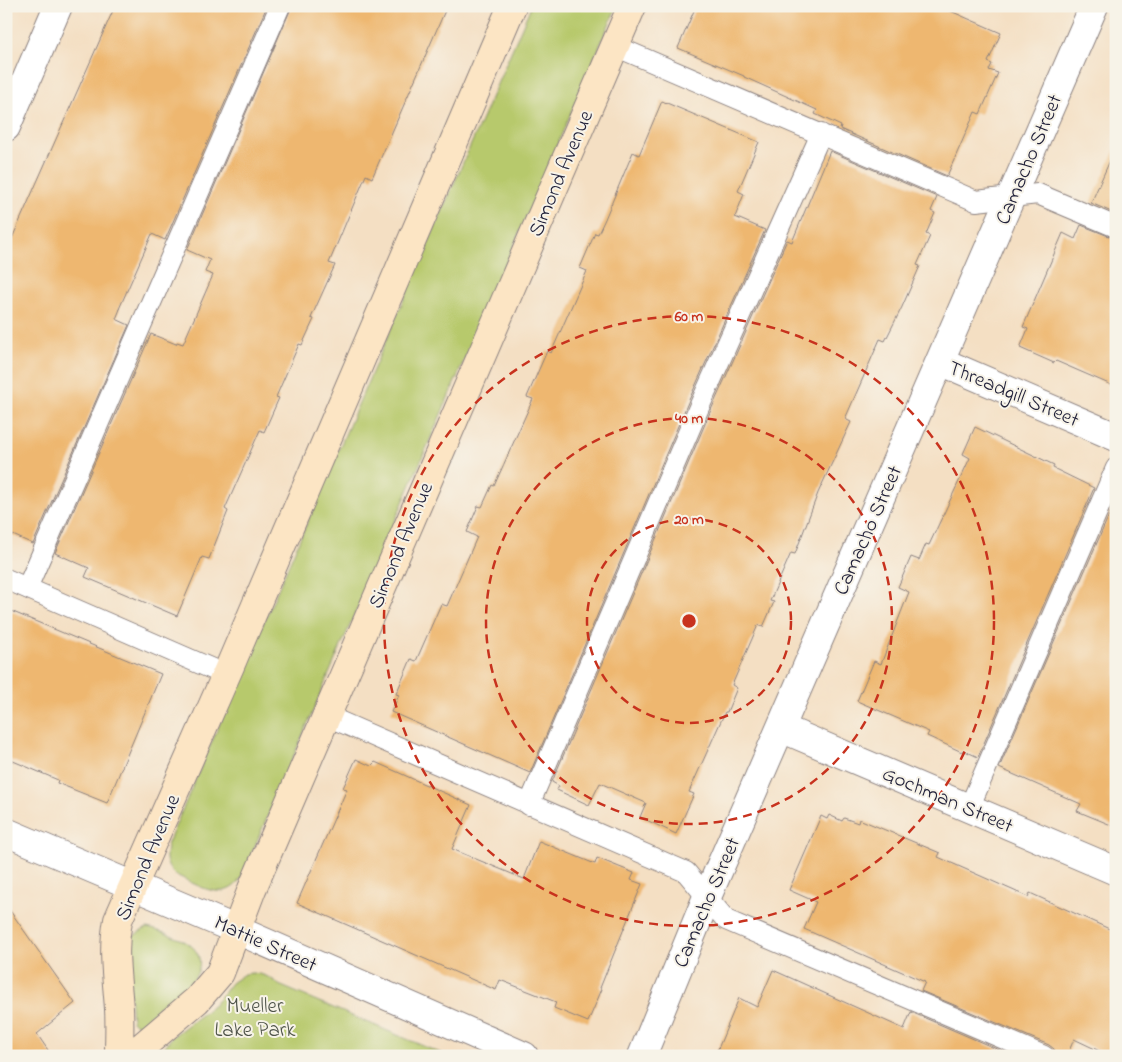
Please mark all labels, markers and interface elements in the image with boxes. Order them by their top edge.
street label: Camacho Street [989,90,1071,230]
street label: Simond Avenue [522,105,602,242]
text: 60 m [674,306,704,328]
street label: Threadgill Street [942,354,1083,438]
text: 40 m [674,408,703,430]
street label: Camacho Street [827,461,911,600]
street label: Simond Avenue [362,477,442,614]
text: 20 m [673,509,704,531]
centre of rings [680,612,698,630]
street label: Gochman Street [877,760,1017,842]
street label: Simond Avenue [109,789,189,926]
street label: Camacho Street [667,833,749,973]
street label: Mattie Street [209,909,321,981]
park label: Mueller Lake Park [215,992,296,1046]

